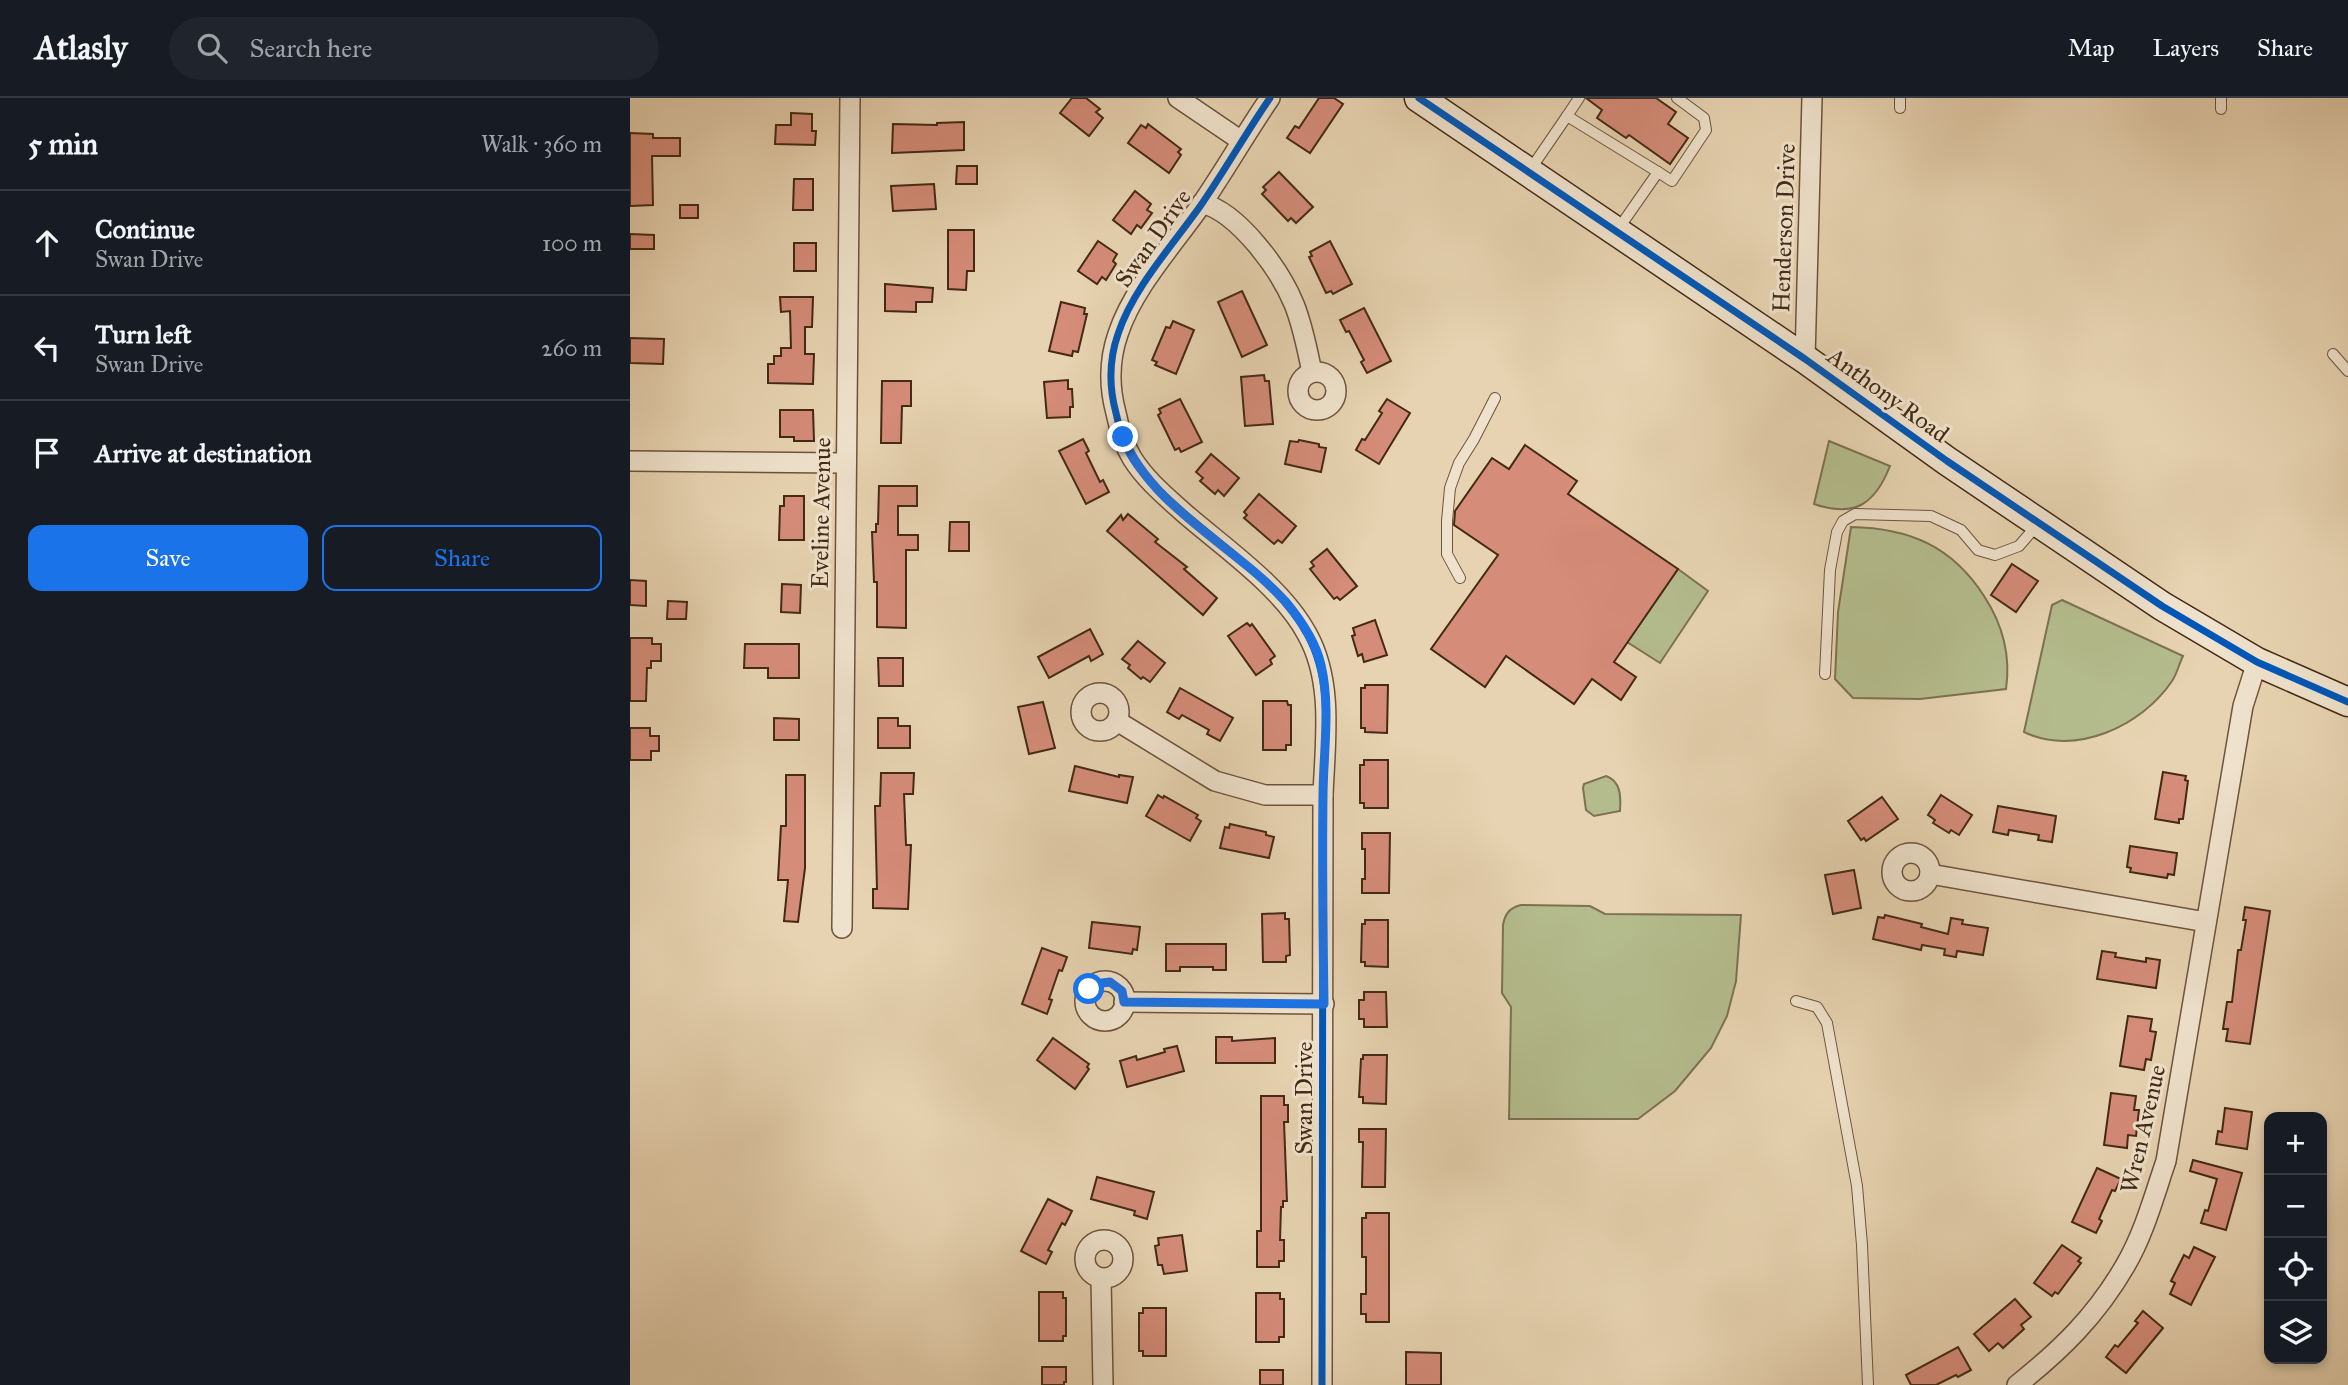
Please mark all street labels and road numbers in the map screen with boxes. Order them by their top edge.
street label: Henderson Drive [1766,143,1802,313]
street label: Swan Drive [1108,183,1198,293]
street label: Anthony Road [1820,340,1955,449]
street label: Eveline Avenue [805,437,837,589]
street label: Swan Drive [1289,1041,1319,1155]
street label: Wren Avenue [2114,1062,2172,1196]

